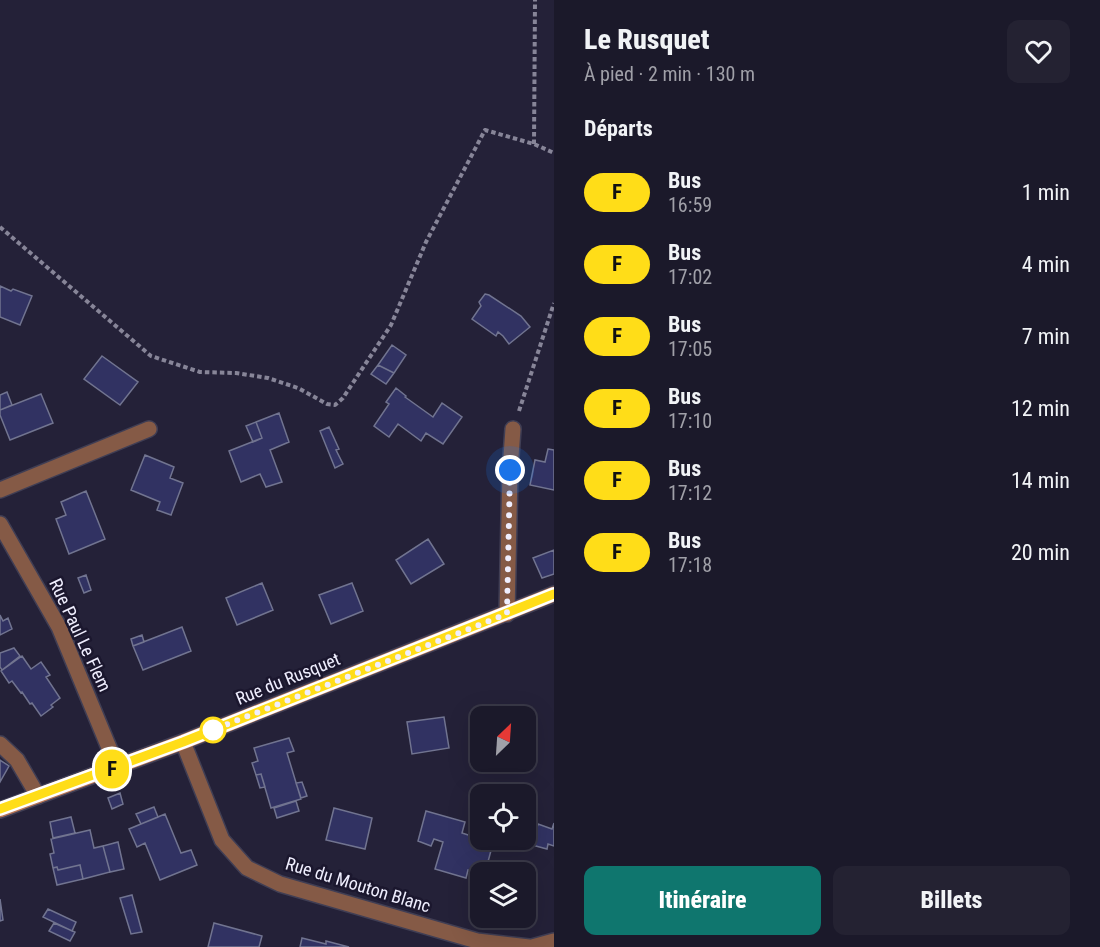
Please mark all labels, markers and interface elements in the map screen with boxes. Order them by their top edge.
button: heart [1007,20,1070,83]
text: Le Rusquet [584,23,709,56]
text: À pied · 2 min · 130 m [584,62,755,86]
text: Départs [584,116,653,141]
text: Bus [668,168,701,193]
text: F [612,180,622,204]
text: 1 min [1022,180,1070,205]
text: 16:59 [668,193,712,217]
text: Bus [668,240,701,265]
text: F [612,252,622,276]
text: 4 min [1022,252,1070,277]
text: 17:02 [668,265,712,289]
text: Bus [668,312,701,337]
text: F [612,324,622,348]
text: 7 min [1022,324,1070,349]
text: 17:05 [668,337,712,361]
text: Bus [668,384,701,409]
text: F [612,396,622,420]
text: 12 min [1011,396,1070,421]
text: 17:10 [668,409,712,433]
your location [495,455,525,485]
text: Bus [668,456,701,481]
text: F [612,468,622,492]
text: 14 min [1011,468,1070,493]
text: 17:12 [668,481,712,505]
text: Bus [668,528,701,553]
text: F [612,540,622,564]
text: 20 min [1011,540,1070,565]
text: 17:18 [668,553,712,577]
street label: Rue Paul Le Flem [45,575,116,695]
street label: Rue du Rusquet [233,648,343,709]
north arrow [470,706,536,772]
map controls [470,706,536,928]
unlabelled marker [200,717,226,743]
line badge: F [92,750,132,788]
text: F [107,757,117,781]
button: locate [470,784,536,850]
street label: Rue du Mouton Blanc [283,852,433,917]
button: layers [470,862,536,928]
button: Itinéraire [584,866,821,935]
button: Billets [833,866,1070,935]

